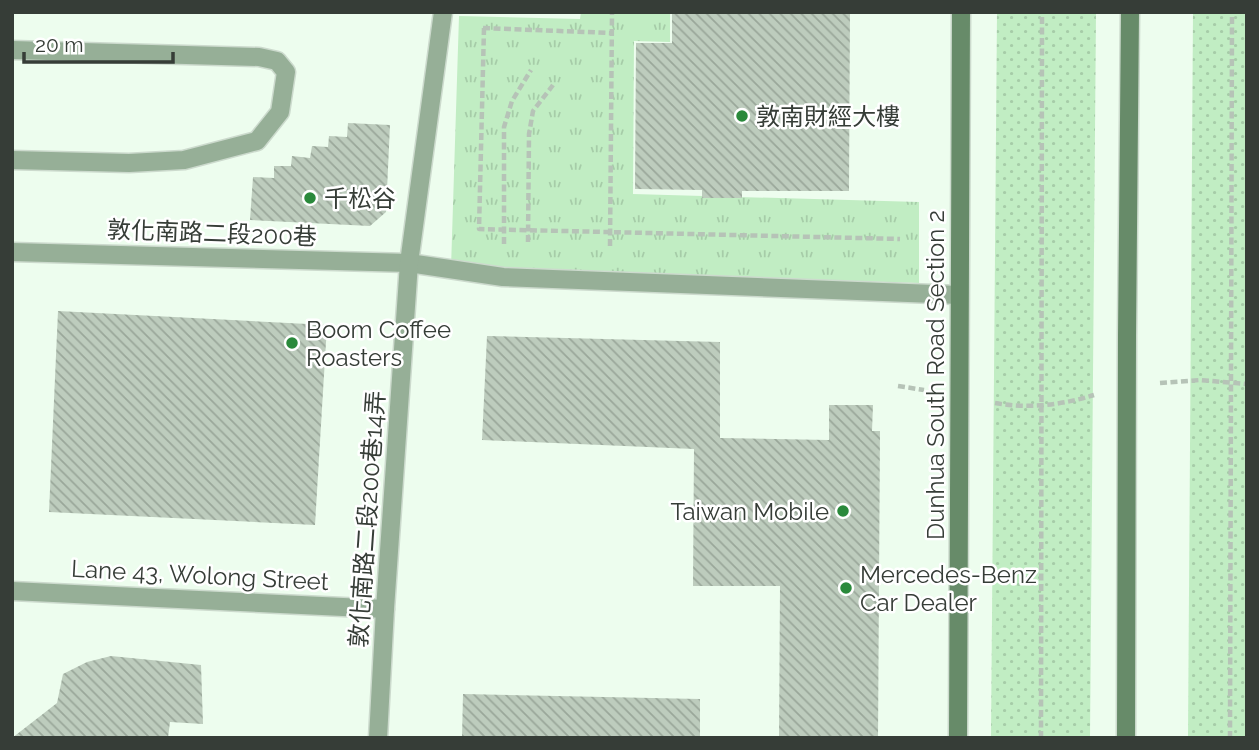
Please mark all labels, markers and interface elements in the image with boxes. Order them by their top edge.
scale bar [24,21,173,65]
text: 20 m [35,32,83,57]
place label: 敦南財經大樓 [756,102,900,131]
marker: 敦南財經大樓 [734,108,750,124]
place label: 千松谷 [324,184,396,213]
marker: 千松谷 [302,190,318,206]
street label: Dunhua South Road Section 2 [921,210,950,540]
street label: 敦化南路二段200巷 [107,215,317,251]
place label: Boom Coffee Roasters [306,315,451,372]
marker: Boom Coffee Roasters [284,335,300,351]
street label: 敦化南路二段200巷14弄 [344,390,390,648]
place label: Taiwan Mobile [670,497,829,526]
marker: Taiwan Mobile [835,503,851,519]
street label: Lane 43, Wolong Street [70,554,330,596]
place label: Mercedes-Benz Car Dealer [860,560,1037,617]
marker: Mercedes-Benz Car Dealer [838,580,854,596]

